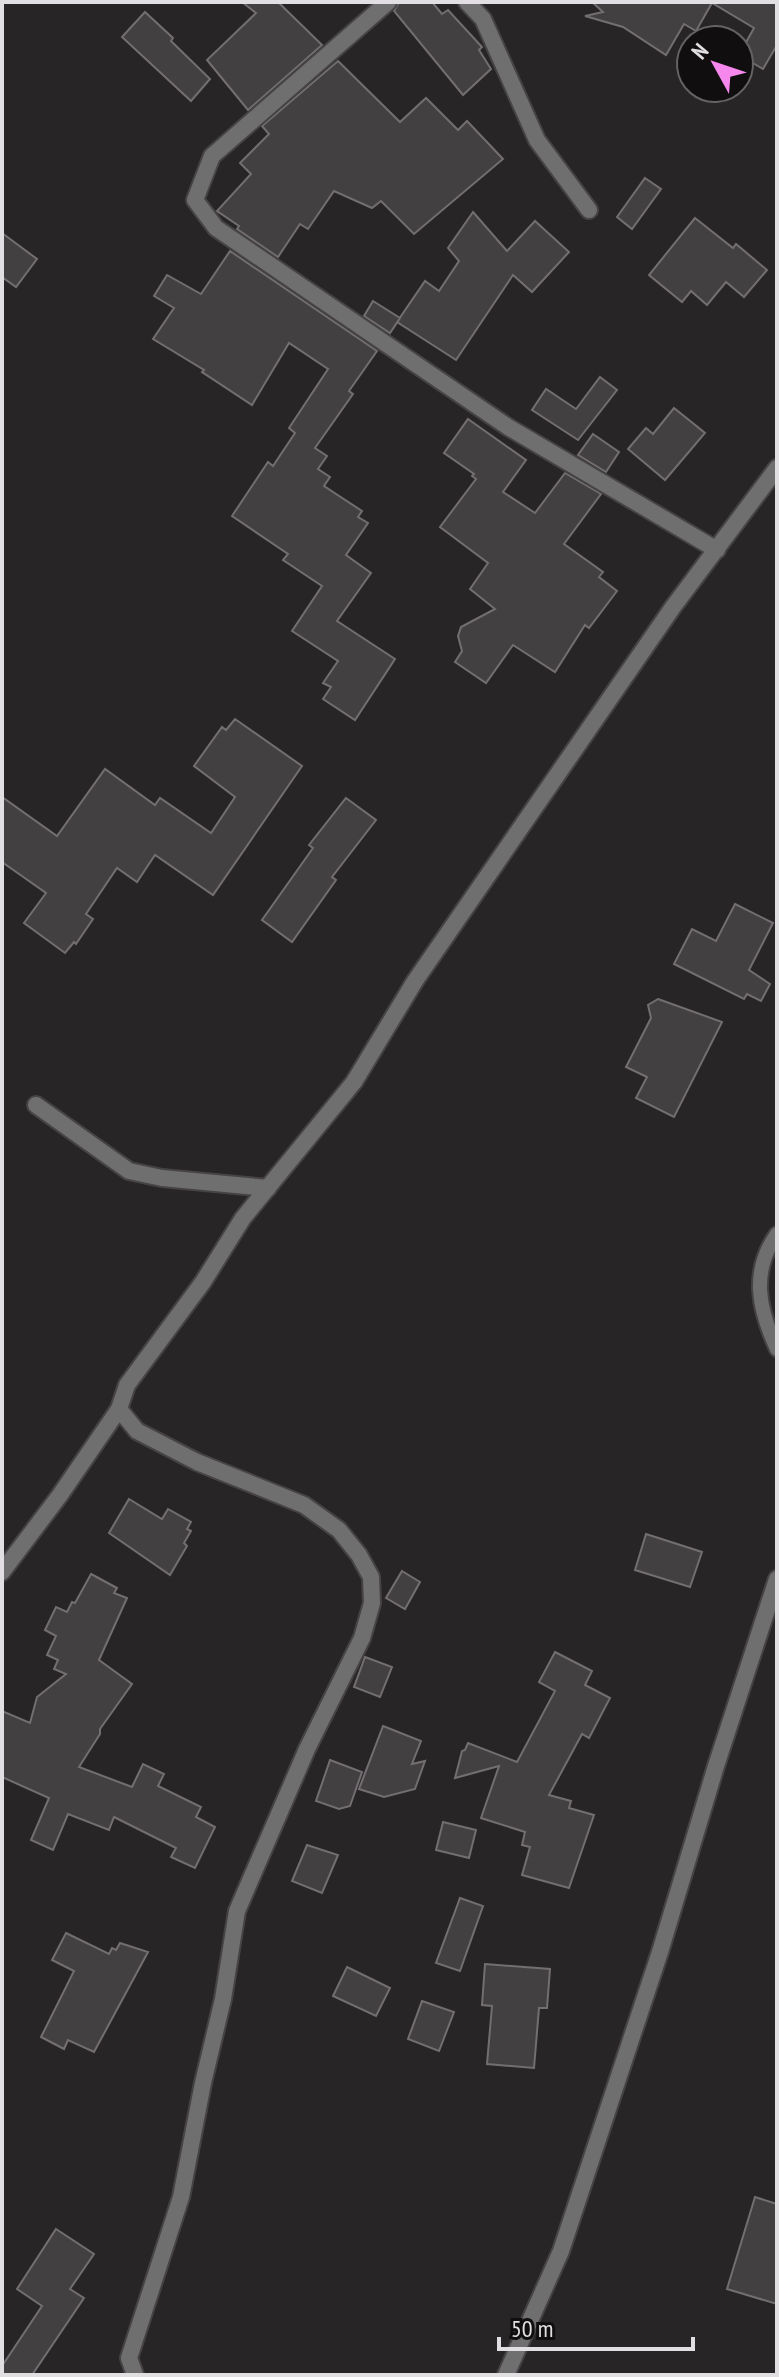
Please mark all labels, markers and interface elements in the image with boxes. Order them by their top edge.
north arrow [675,24,755,104]
text: N [685,38,714,65]
scale bar [499,2301,693,2351]
text: 50 m [511,2313,553,2344]

